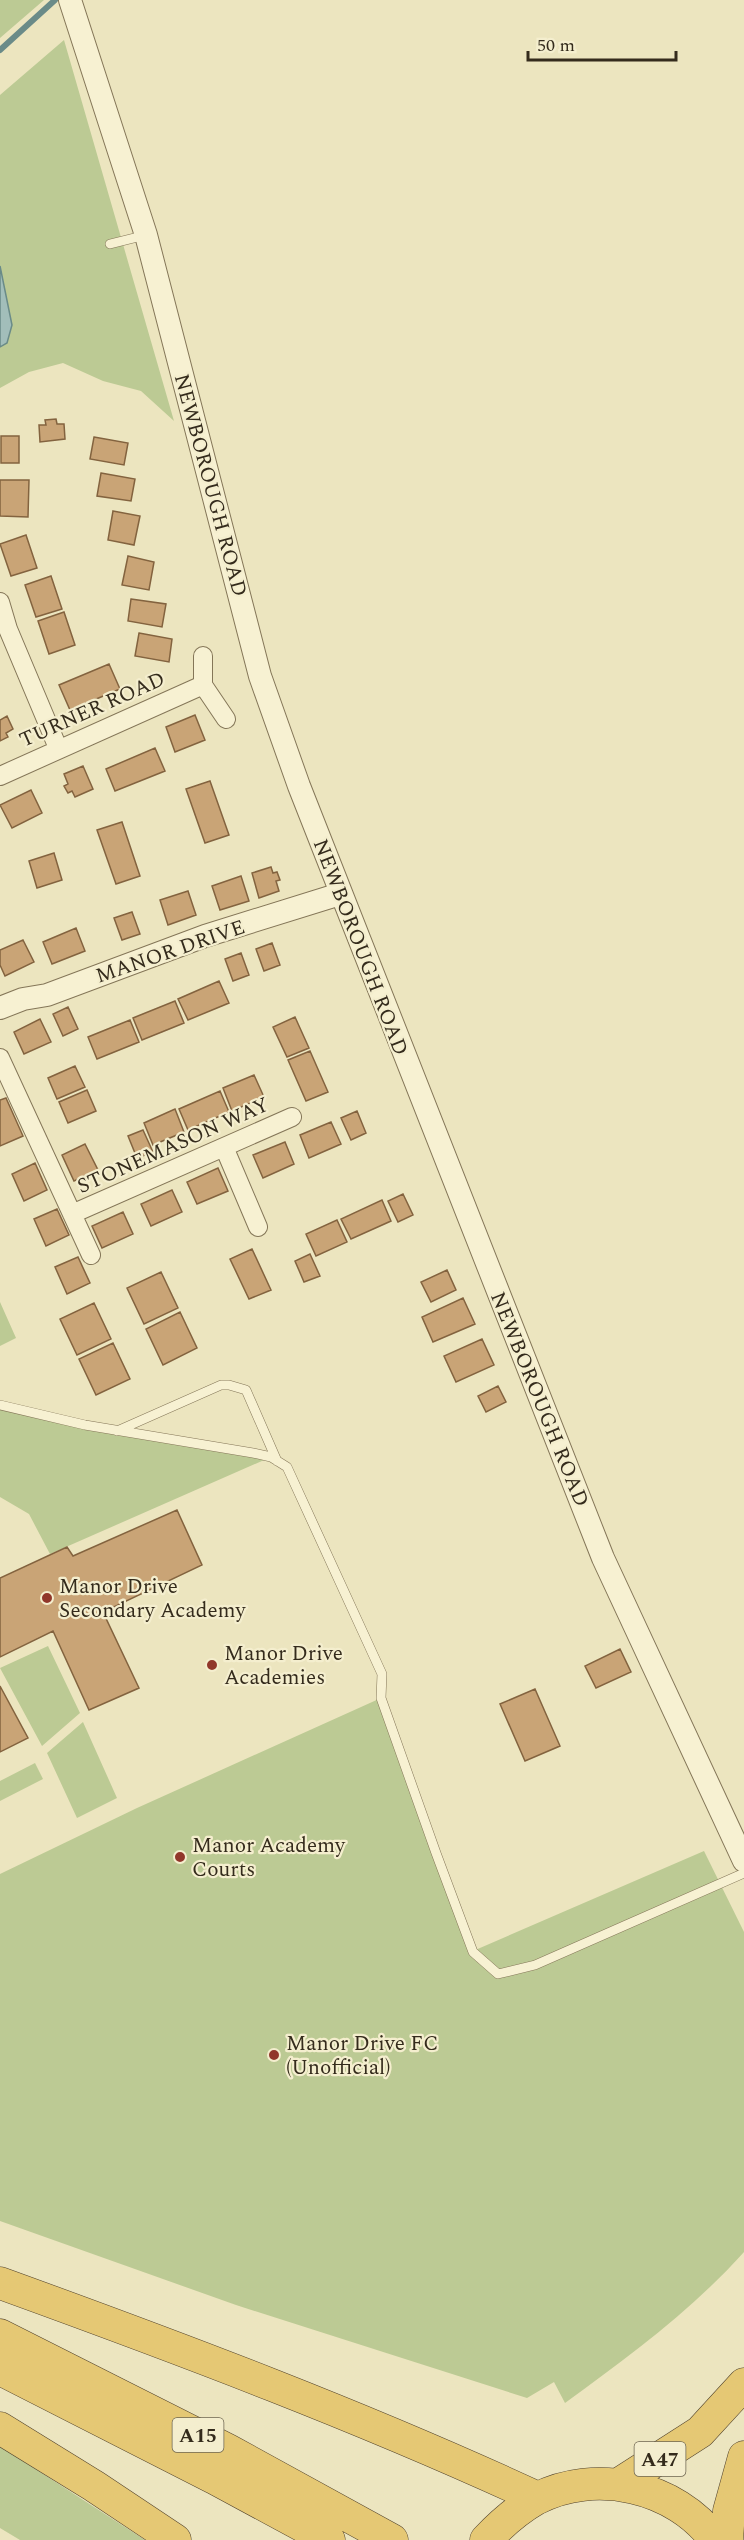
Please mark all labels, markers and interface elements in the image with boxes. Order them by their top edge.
scale bar [528,24,676,62]
text: 50 m [537,32,575,59]
street label: NEWBOROUGH ROAD [165,370,255,600]
street label: TURNER ROAD [14,663,170,756]
street label: NEWBOROUGH ROAD [304,834,416,1060]
street label: MANOR DRIVE [91,911,249,993]
street label: STONEMASON WAY [72,1089,275,1203]
street label: NEWBOROUGH ROAD [481,1287,597,1512]
place label: Manor Drive Secondary Academy [59,1571,246,1627]
marker: Manor Drive Secondary Academy [40,1591,54,1605]
place label: Manor Drive Academies [224,1638,343,1694]
marker: Manor Drive Academies [205,1658,219,1672]
place label: Manor Academy Courts [192,1830,346,1886]
marker: Manor Academy Courts [173,1850,187,1864]
place label: Manor Drive FC (Unofficial) [286,2028,438,2084]
marker: Manor Drive FC (Unofficial) [267,2048,281,2062]
road number: A15 [172,2418,224,2452]
road number: A47 [634,2442,686,2476]

